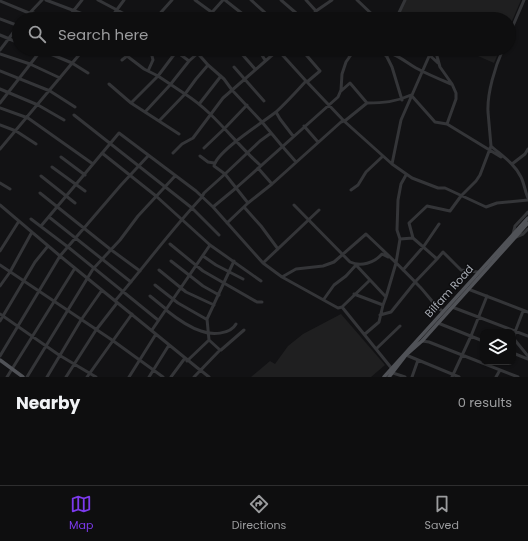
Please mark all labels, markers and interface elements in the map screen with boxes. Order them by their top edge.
search box [12,12,516,56]
icon: search [26,23,48,45]
text: Search here [58,24,148,45]
street label: Bilfam Road [421,261,477,321]
map controls [480,329,516,365]
button: layers [480,329,516,365]
text: Nearby [16,391,80,415]
text: 0 results [458,393,512,412]
tab: Map [69,493,93,534]
tab: Directions [232,493,286,534]
tab: Saved [425,493,459,534]

